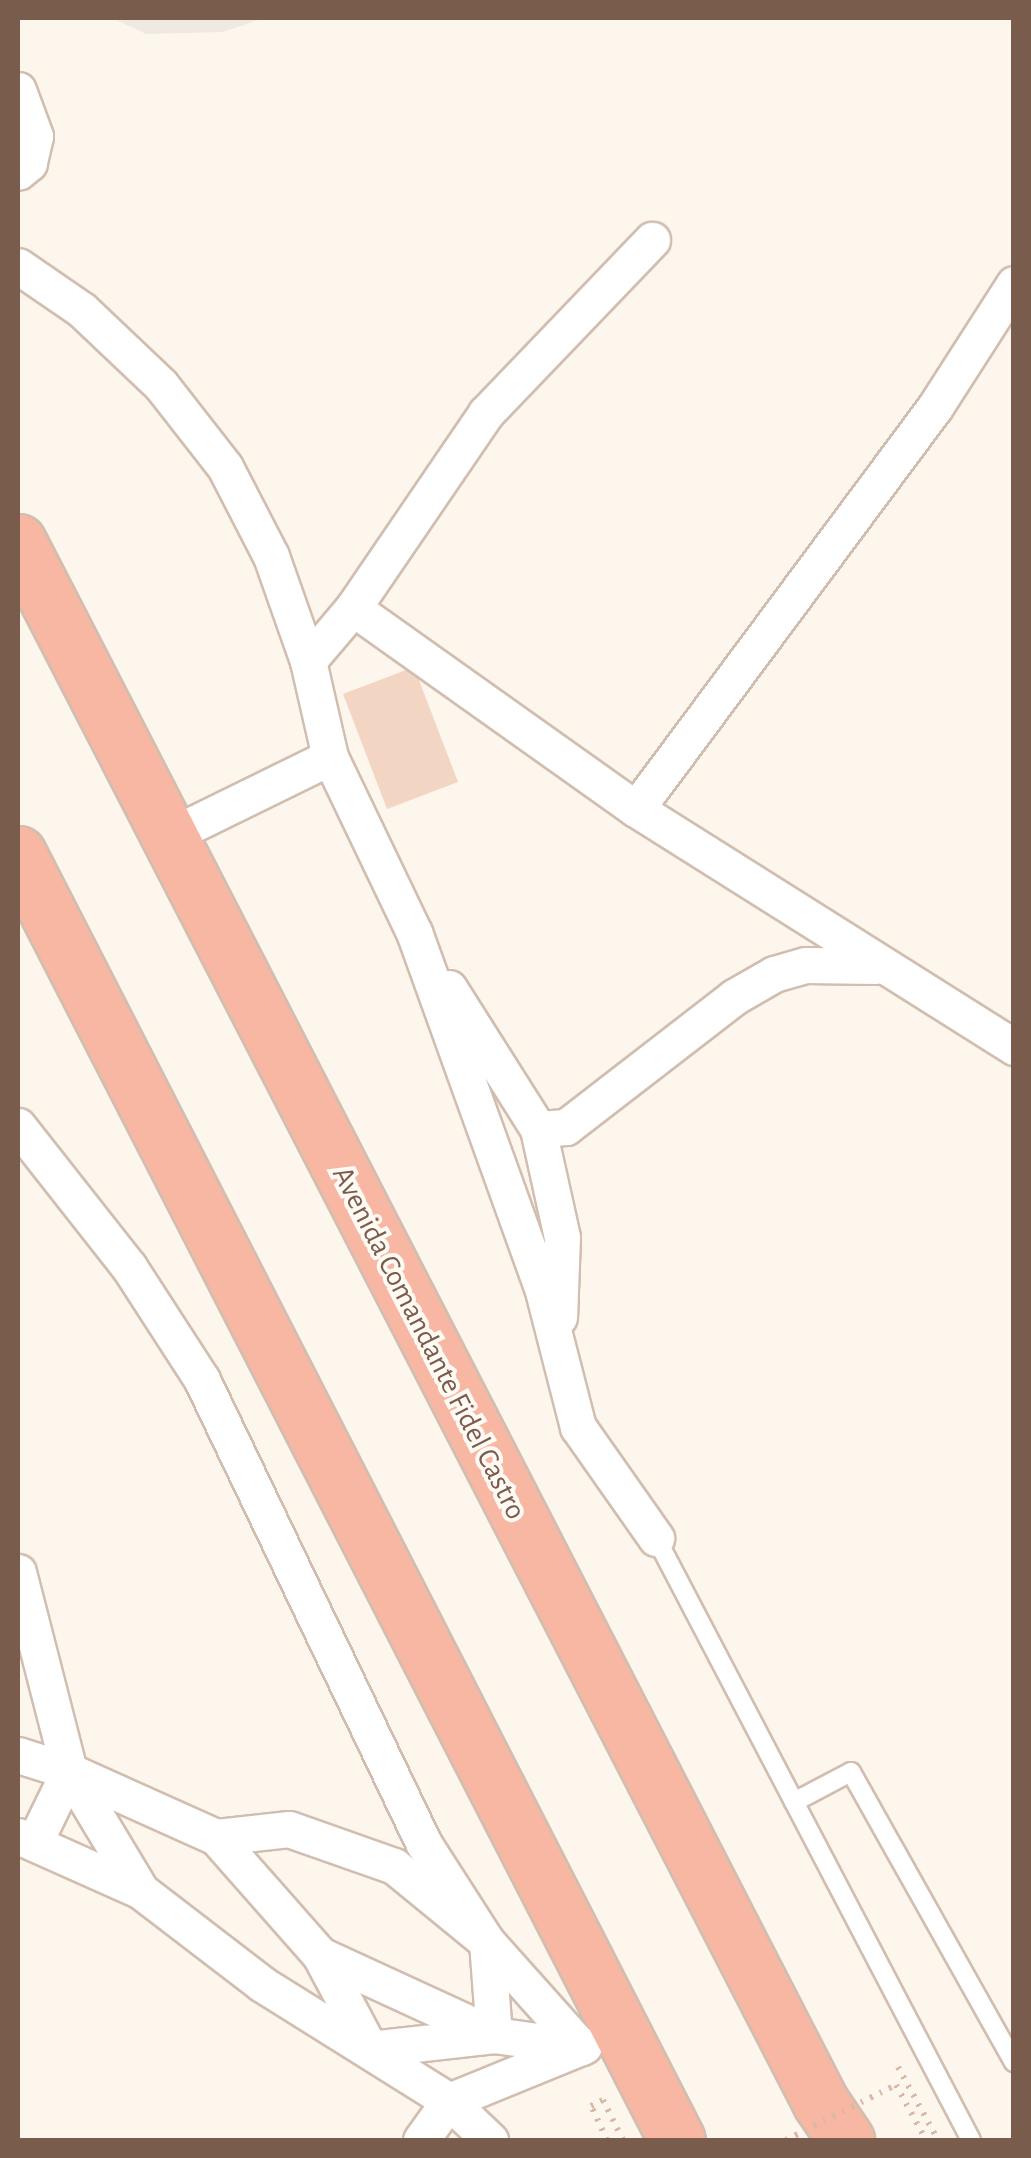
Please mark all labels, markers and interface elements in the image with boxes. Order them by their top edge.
street label: Avenida Comandante Fidel Castro [324,1160,534,1526]

